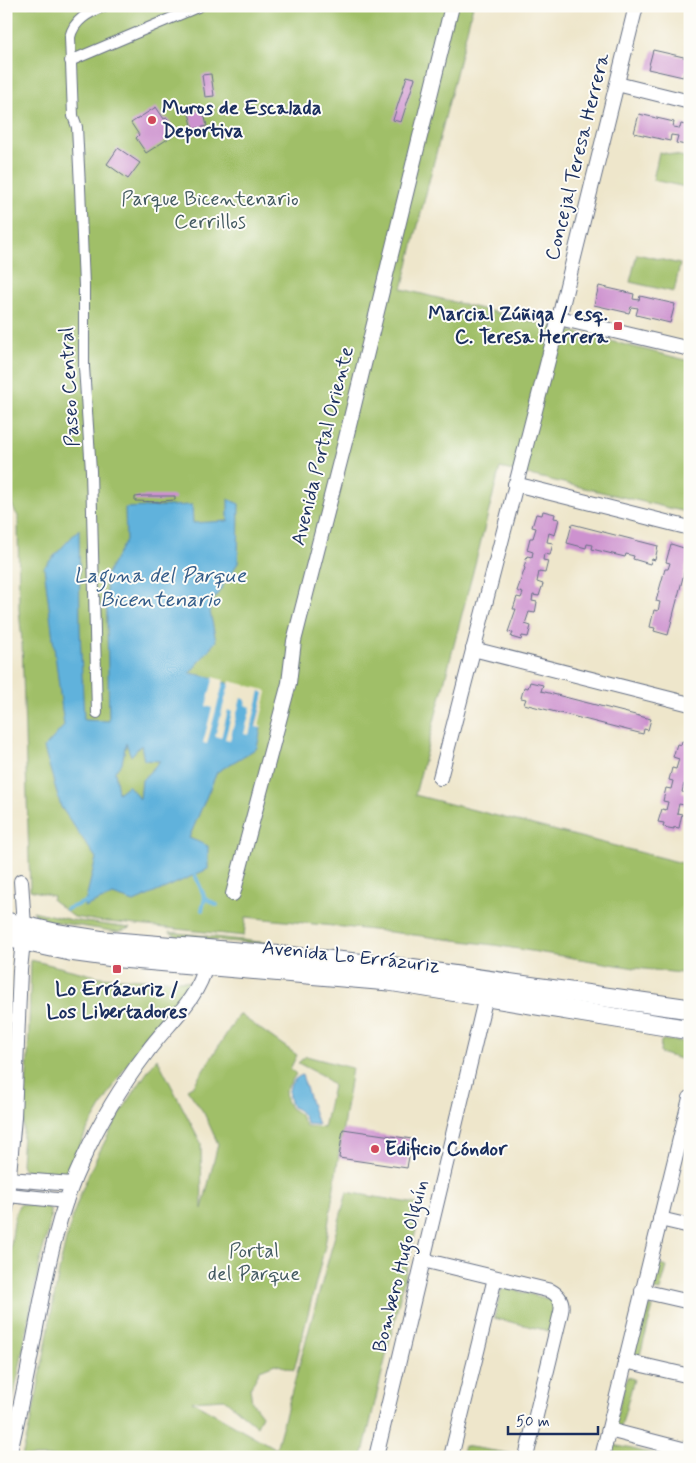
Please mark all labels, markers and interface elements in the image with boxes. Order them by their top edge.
street label: Concejal Teresa Herrera [539,50,617,263]
place label: Muros de Escalada Deportiva [162,95,322,145]
marker: Muros de Escalada Deportiva [146,114,158,126]
park label: Parque Bicentenario Cerrillos [121,186,299,236]
place label: Marcial Zúñiga / esq. C. Teresa Herrera [428,301,609,351]
marker: Marcial Zúñiga / esq. C. Teresa Herrera [612,320,624,332]
street label: Paseo Central [53,326,87,447]
street label: Avenida Portal Oriente [285,343,361,548]
water label: Laguna del Parque Bicentenario [74,562,247,614]
street label: Avenida Lo Errázuriz [261,934,441,980]
marker: Lo Errázuriz / Los Libertadores [111,963,123,975]
place label: Lo Errázuriz / Los Libertadores [46,976,188,1026]
place label: Edificio Cóndor [385,1136,508,1163]
marker: Edificio Cóndor [369,1143,381,1155]
street label: Bombero Hugo Olguín [367,1177,437,1356]
park label: Portal del Parque [208,1238,300,1288]
scale bar [508,1403,598,1435]
text: 50 m [516,1412,550,1432]

